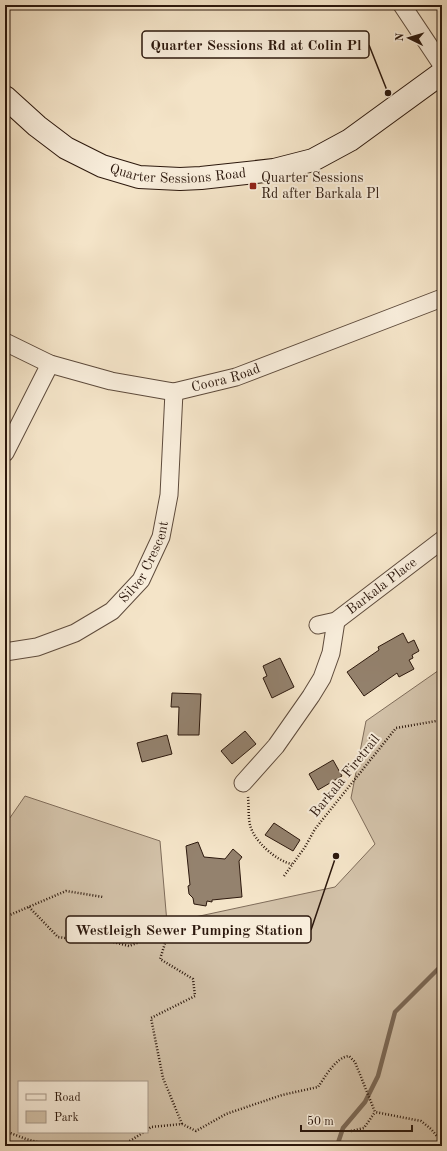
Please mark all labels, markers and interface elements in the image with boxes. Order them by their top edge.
north arrow [389,18,429,58]
callout: Quarter Sessions Rd at Colin Pl [142,31,369,58]
text: N [395,32,406,42]
text: Quarter Sessions Rd at Colin Pl [150,39,362,54]
street label: Quarter Sessions Road [108,162,247,186]
place label: Quarter Sessions Rd after Barkala Pl [261,171,379,201]
marker: Quarter Sessions Rd after Barkala Pl [248,181,258,191]
street label: Coora Road [190,361,262,395]
street label: Silver Crescent [117,520,171,605]
street label: Barkala Place [344,555,419,617]
street label: Barkala Firetrail [308,732,383,820]
callout: Westleigh Sewer Pumping Station [66,916,311,943]
text: Westleigh Sewer Pumping Station [75,924,303,939]
legend [18,1081,148,1133]
text: Road [54,1092,81,1104]
scale bar [301,1107,412,1133]
text: Park [54,1112,79,1124]
text: 50 m [307,1115,334,1128]

